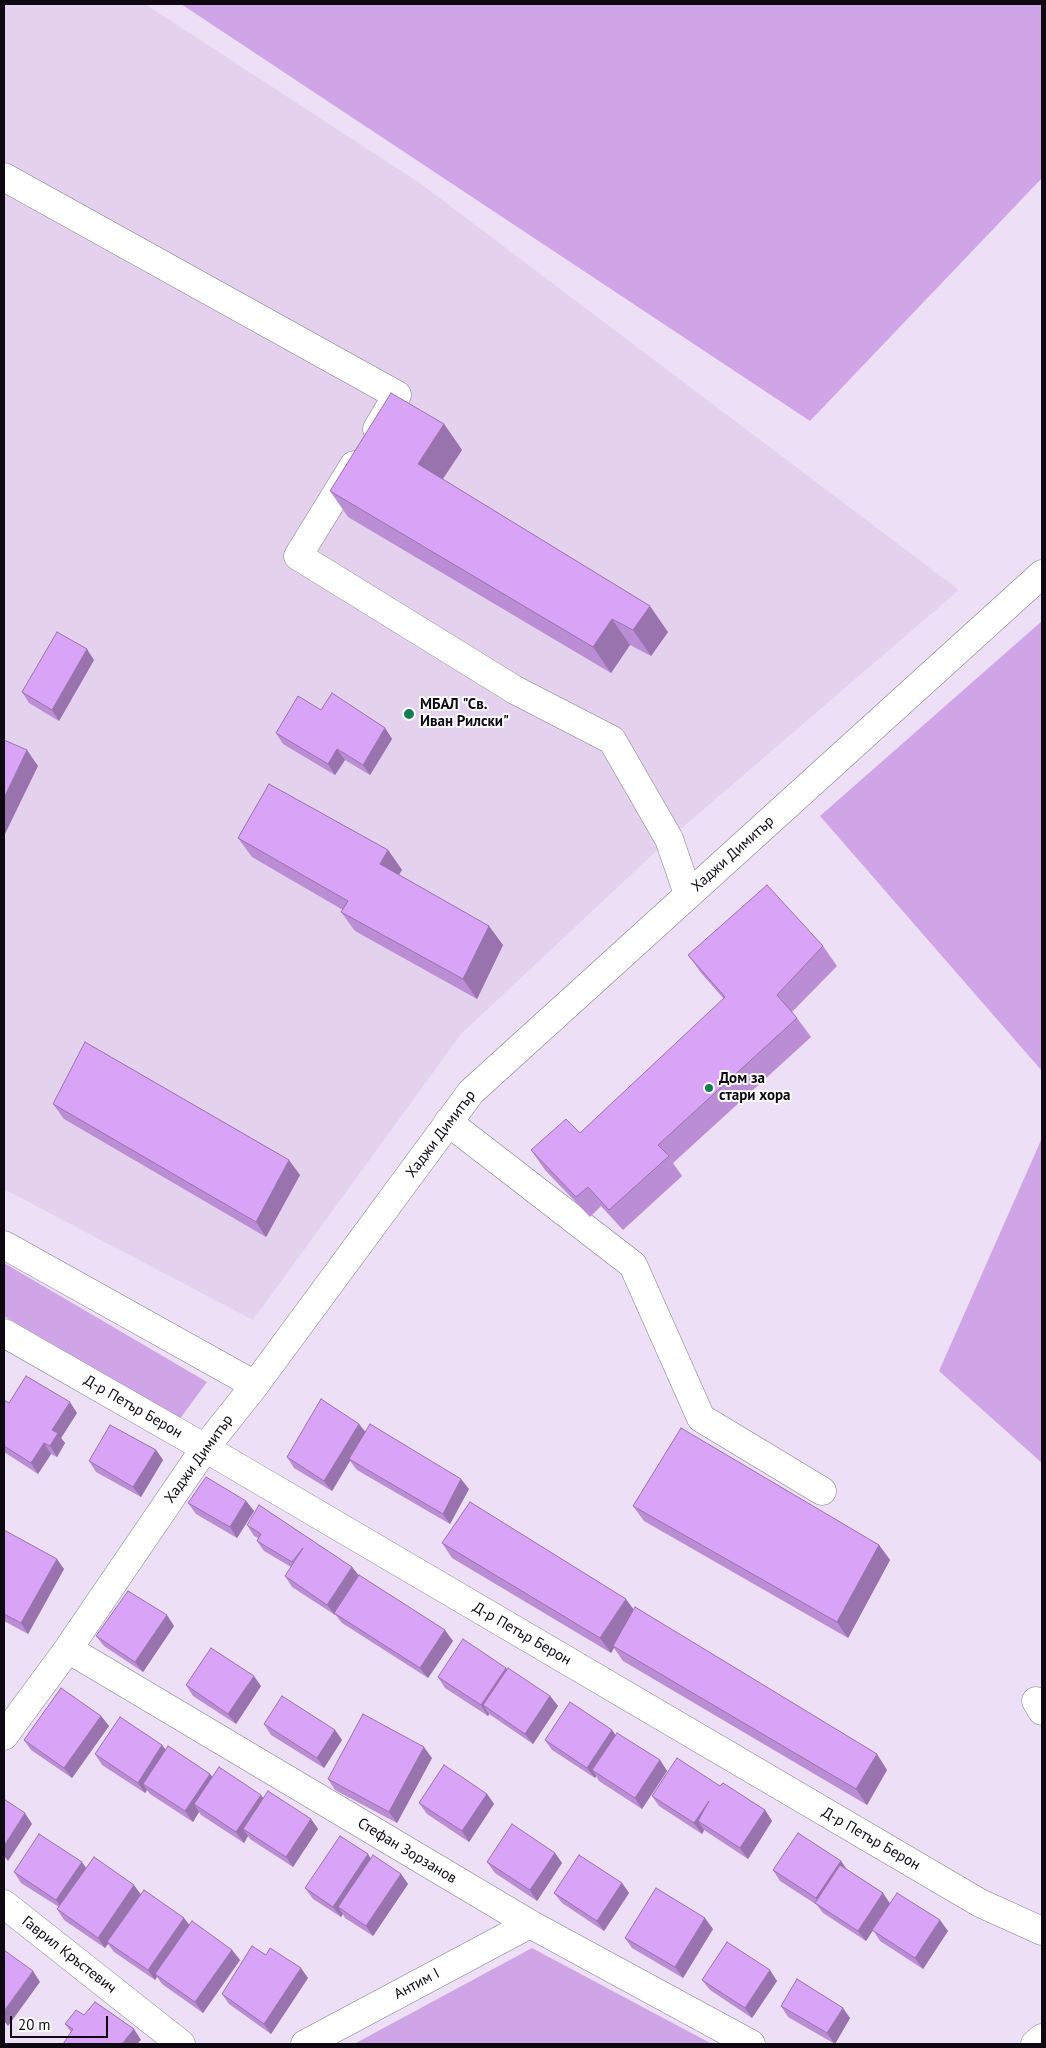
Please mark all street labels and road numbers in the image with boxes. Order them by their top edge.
street label: Хаджи Димитър [688,812,778,896]
street label: Хаджи Димитър [402,1087,480,1181]
street label: Д-р Петър Берон [81,1372,185,1442]
street label: Хаджи Димитър [161,1411,237,1507]
street label: Д-р Петър Берон [470,1599,574,1669]
street label: Д-р Петър Берон [819,1804,923,1874]
street label: Стефан Зорзанов [354,1814,460,1888]
street label: Гаврил Кръстевич [18,1913,120,1997]
street label: Антим I [391,1965,443,2003]

